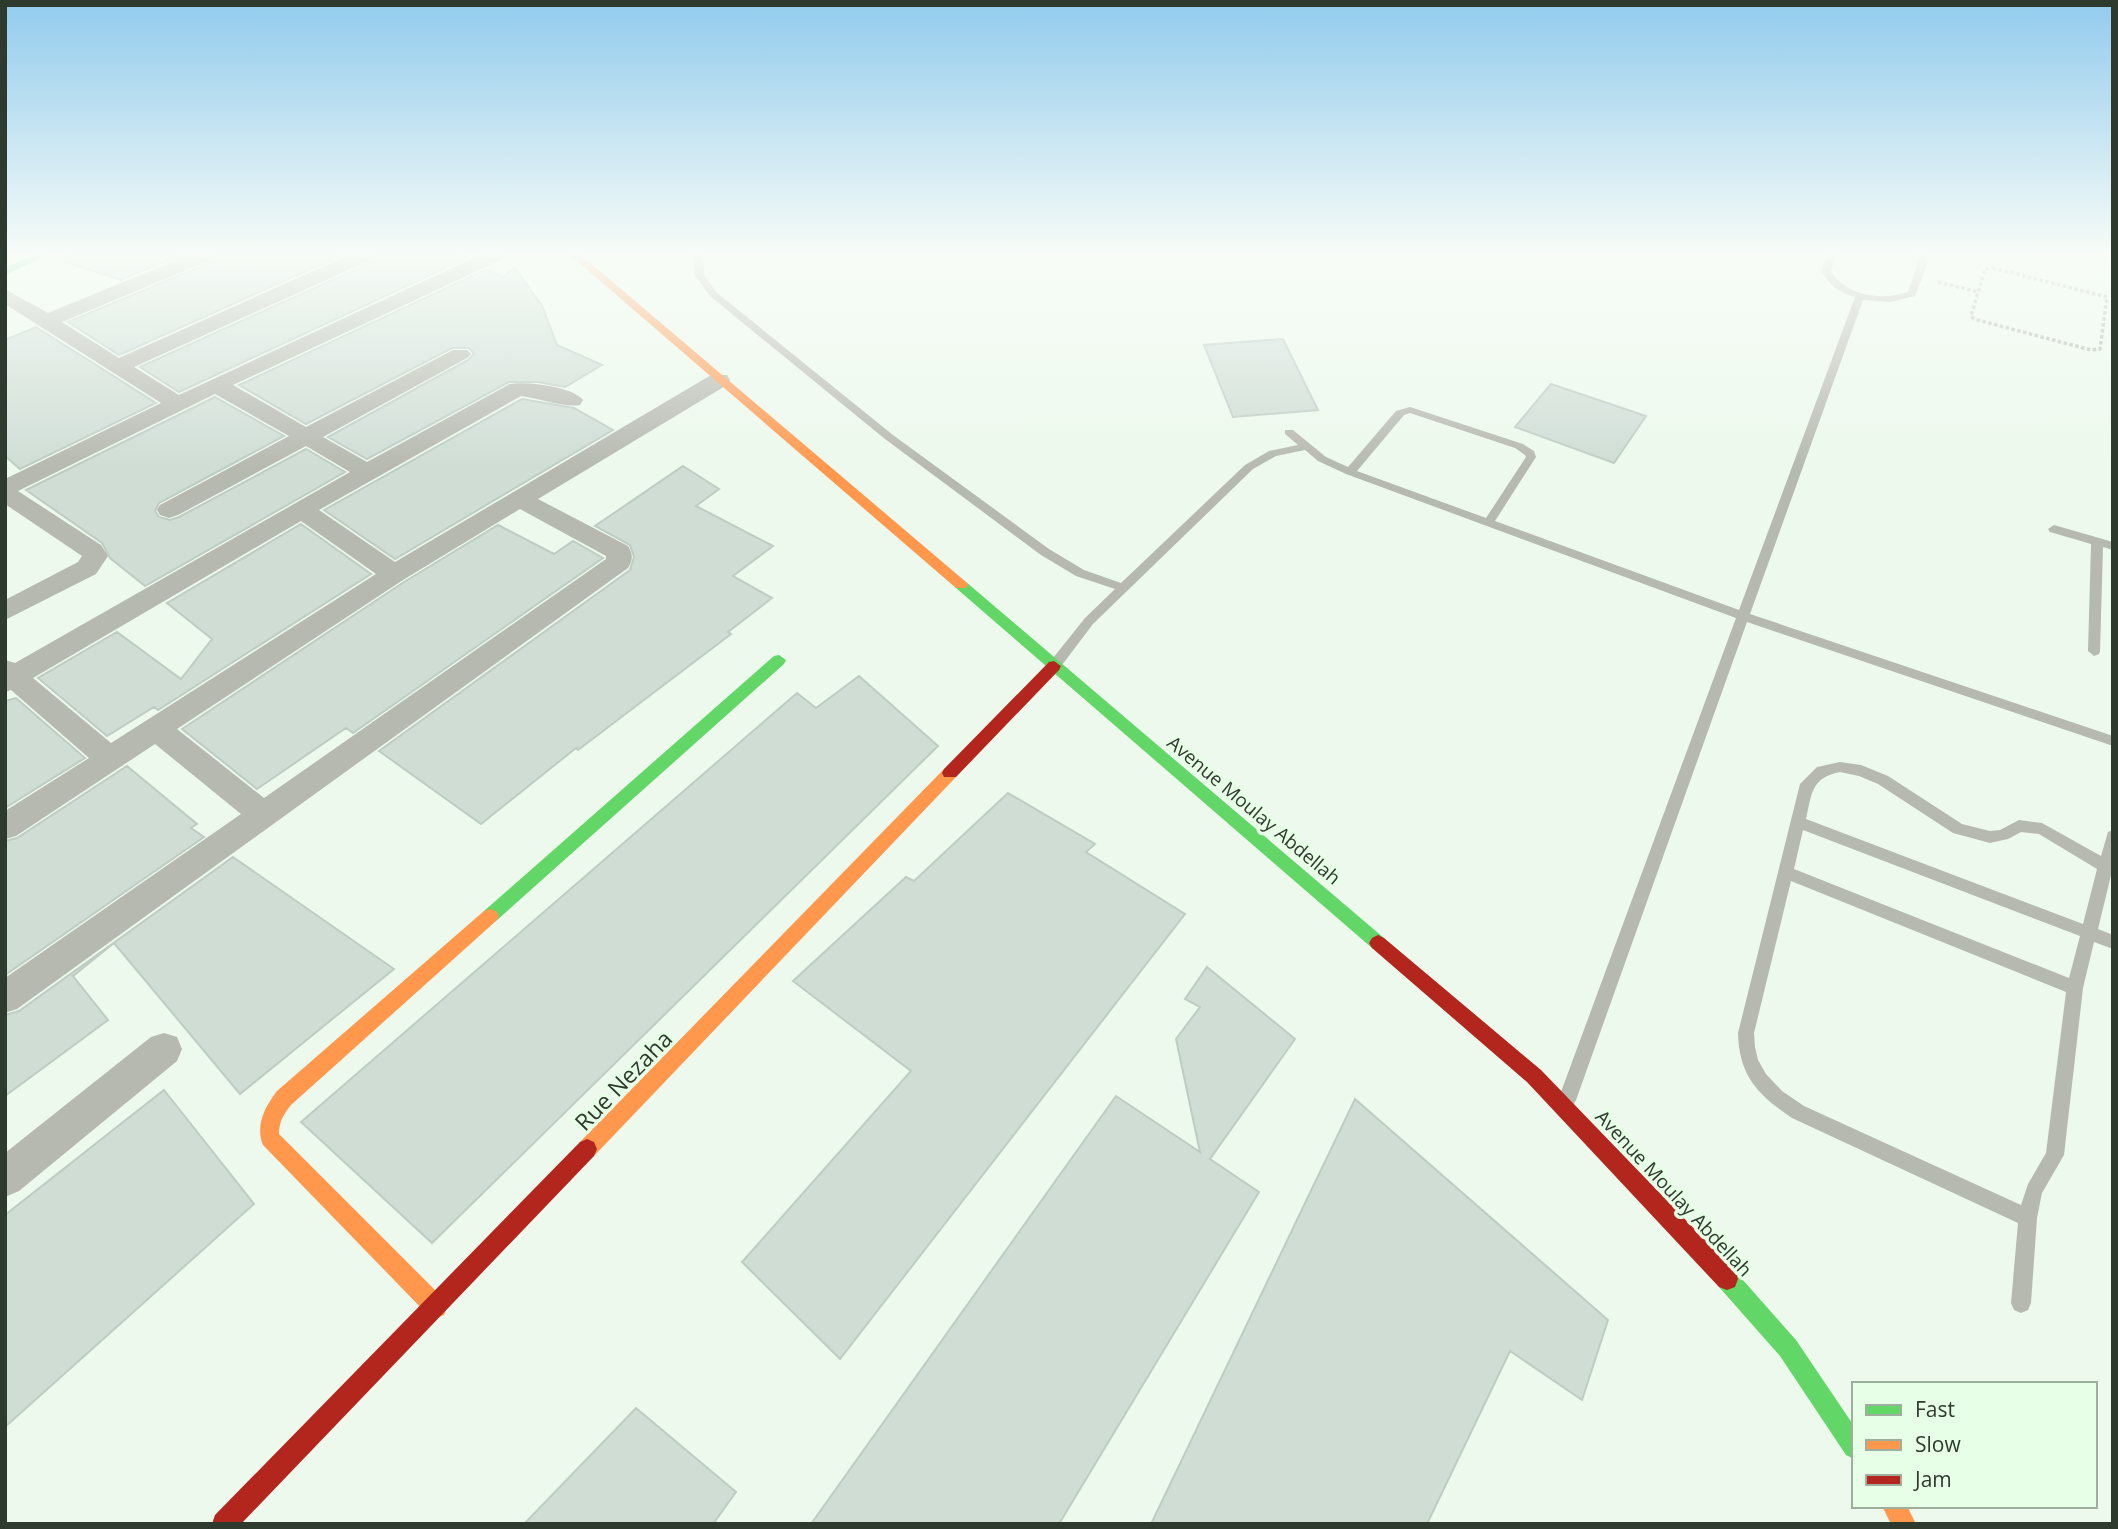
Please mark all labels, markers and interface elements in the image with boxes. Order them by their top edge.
street label: Avenue Moulay Abdellah [1162,730,1346,890]
street label: Rue Nezaha [567,1023,679,1137]
street label: Avenue Moulay Abdellah [1590,1104,1758,1282]
legend [1852,1382,2097,1508]
text: Fast [1915,1395,1955,1423]
text: Slow [1915,1430,1961,1458]
text: Jam [1913,1465,1952,1493]

